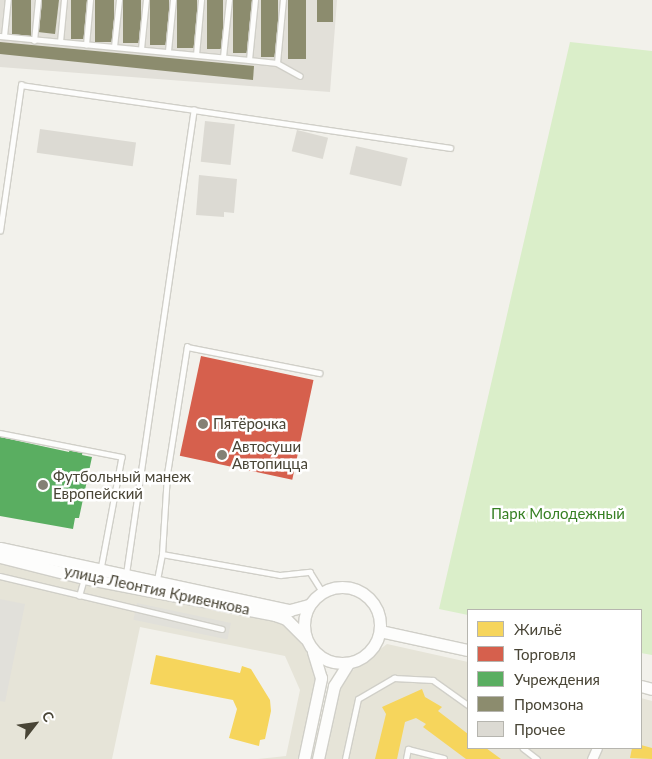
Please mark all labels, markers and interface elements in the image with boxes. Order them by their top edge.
place label: Пятёрочка [213,415,286,433]
marker: Пятёрочка [197,418,209,430]
place label: Автосуши Автопицца [232,437,308,472]
marker: Автосуши Автопицца [216,449,228,461]
place label: Футбольный манеж Европейский [53,467,191,502]
marker: Футбольный манеж Европейский [37,479,49,491]
park label: Парк Молодежный [491,505,625,523]
street label: улица Леонтия Кривенкова [62,562,252,618]
legend [467,609,642,749]
text: Жильё [514,620,562,638]
text: Торговля [514,645,576,663]
text: Учреждения [514,670,600,688]
text: Промзона [514,695,584,713]
north arrow [10,699,60,749]
text: С [39,708,58,725]
text: Прочее [514,720,565,738]

